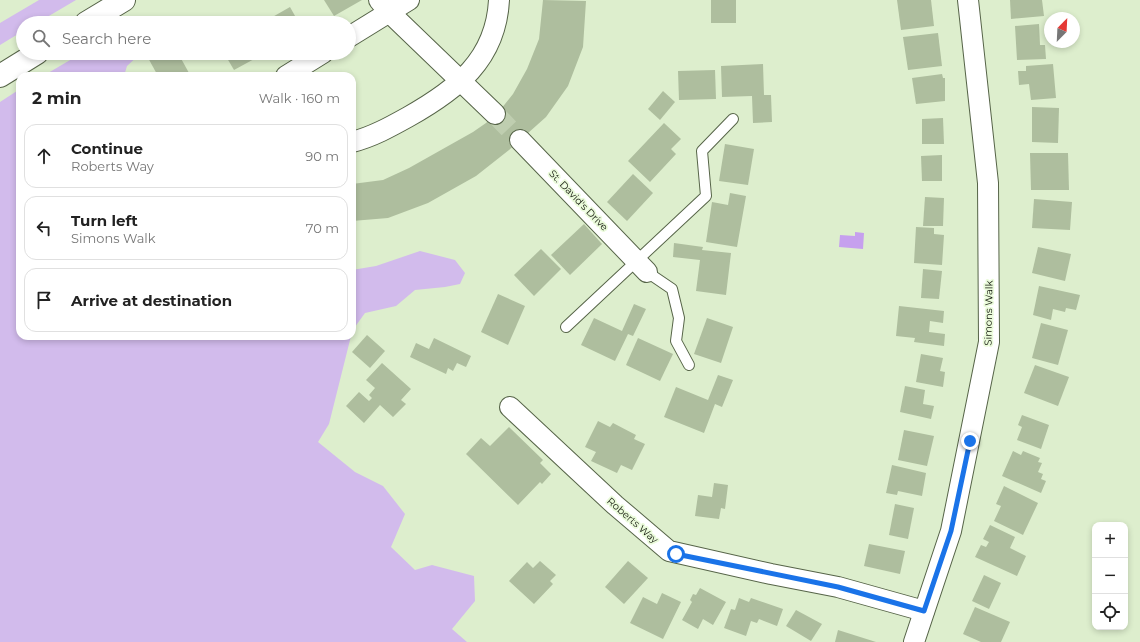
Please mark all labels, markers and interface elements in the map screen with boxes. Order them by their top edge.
north arrow [1044,12,1080,48]
search box [16,16,356,60]
icon: search [30,27,52,49]
text: Search here [62,29,151,48]
text: 2 min [32,88,82,108]
text: Walk · 160 m [259,90,340,106]
text: Continue [71,139,143,158]
icon: ahead [33,145,55,167]
text: 90 m [305,148,339,164]
text: Roberts Way [71,158,154,174]
street label: St. David's Drive [546,167,611,234]
text: Turn left [71,211,138,230]
icon: left [33,217,55,239]
text: 70 m [306,220,339,236]
text: Simons Walk [71,230,156,246]
street label: Simons Walk [981,280,996,346]
icon: arrive [33,289,55,311]
text: Arrive at destination [71,291,232,310]
route end [961,432,979,450]
street label: Roberts Way [604,495,661,547]
map controls [1092,522,1128,630]
button: + [1092,522,1128,558]
route start [667,545,685,563]
button: − [1092,558,1128,594]
button: locate [1092,594,1128,630]

